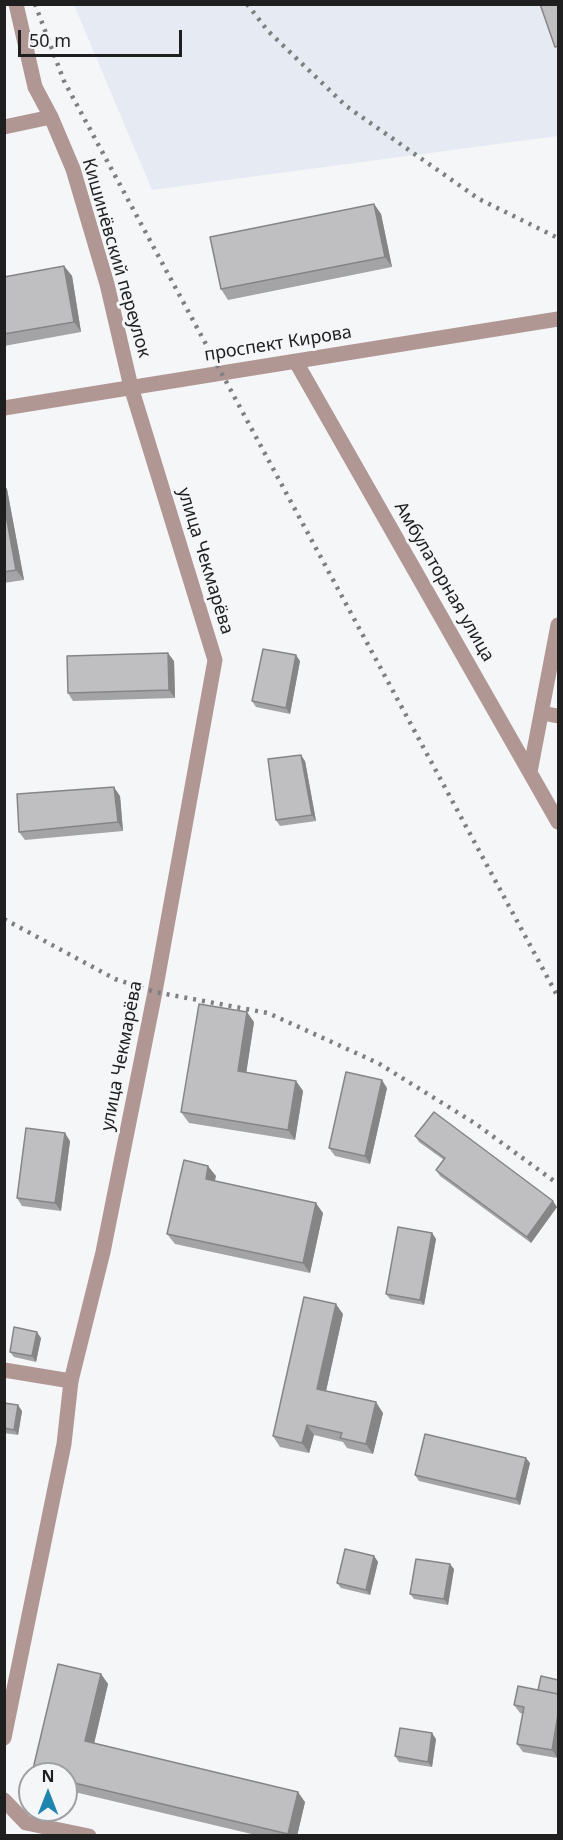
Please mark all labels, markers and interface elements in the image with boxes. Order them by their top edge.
scale bar [21,18,184,56]
text: 50 m [29,28,71,52]
street label: Кишинёвский переулок [77,156,155,360]
street label: проспект Кирова [203,322,353,366]
street label: улица Чекмарёва [172,485,238,637]
street label: Амбулаторная улица [389,498,499,666]
street label: улица Чекмарёва [97,979,147,1133]
north arrow [18,1762,78,1822]
text: N [41,1765,55,1787]

